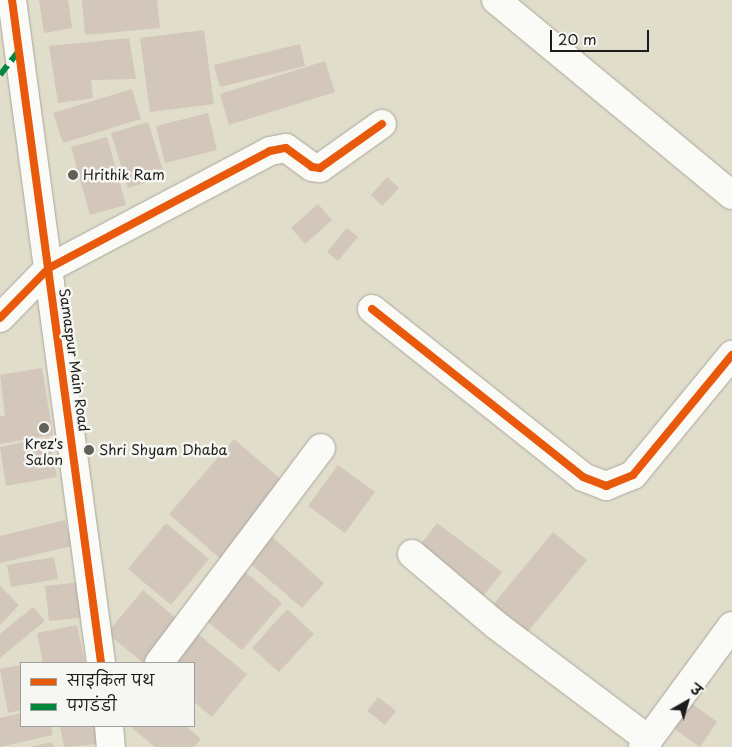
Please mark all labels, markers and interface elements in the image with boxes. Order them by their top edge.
scale bar [552,20,651,52]
text: 20 m [558,27,597,50]
place label: Hrithik Ram [83,167,166,183]
marker: Hrithik Ram [67,169,79,181]
street label: Samaspur Main Road [56,287,92,433]
marker: Krez's Salon [38,422,50,434]
place label: Krez's Salon [25,436,63,468]
place label: Shri Shyam Dhaba [99,442,227,458]
marker: Shri Shyam Dhaba [83,444,95,456]
legend [20,662,195,727]
text: साइकिल पथ [67,668,154,691]
north arrow [662,677,712,727]
text: उ [686,679,707,701]
text: पगडंडी [67,693,117,716]

